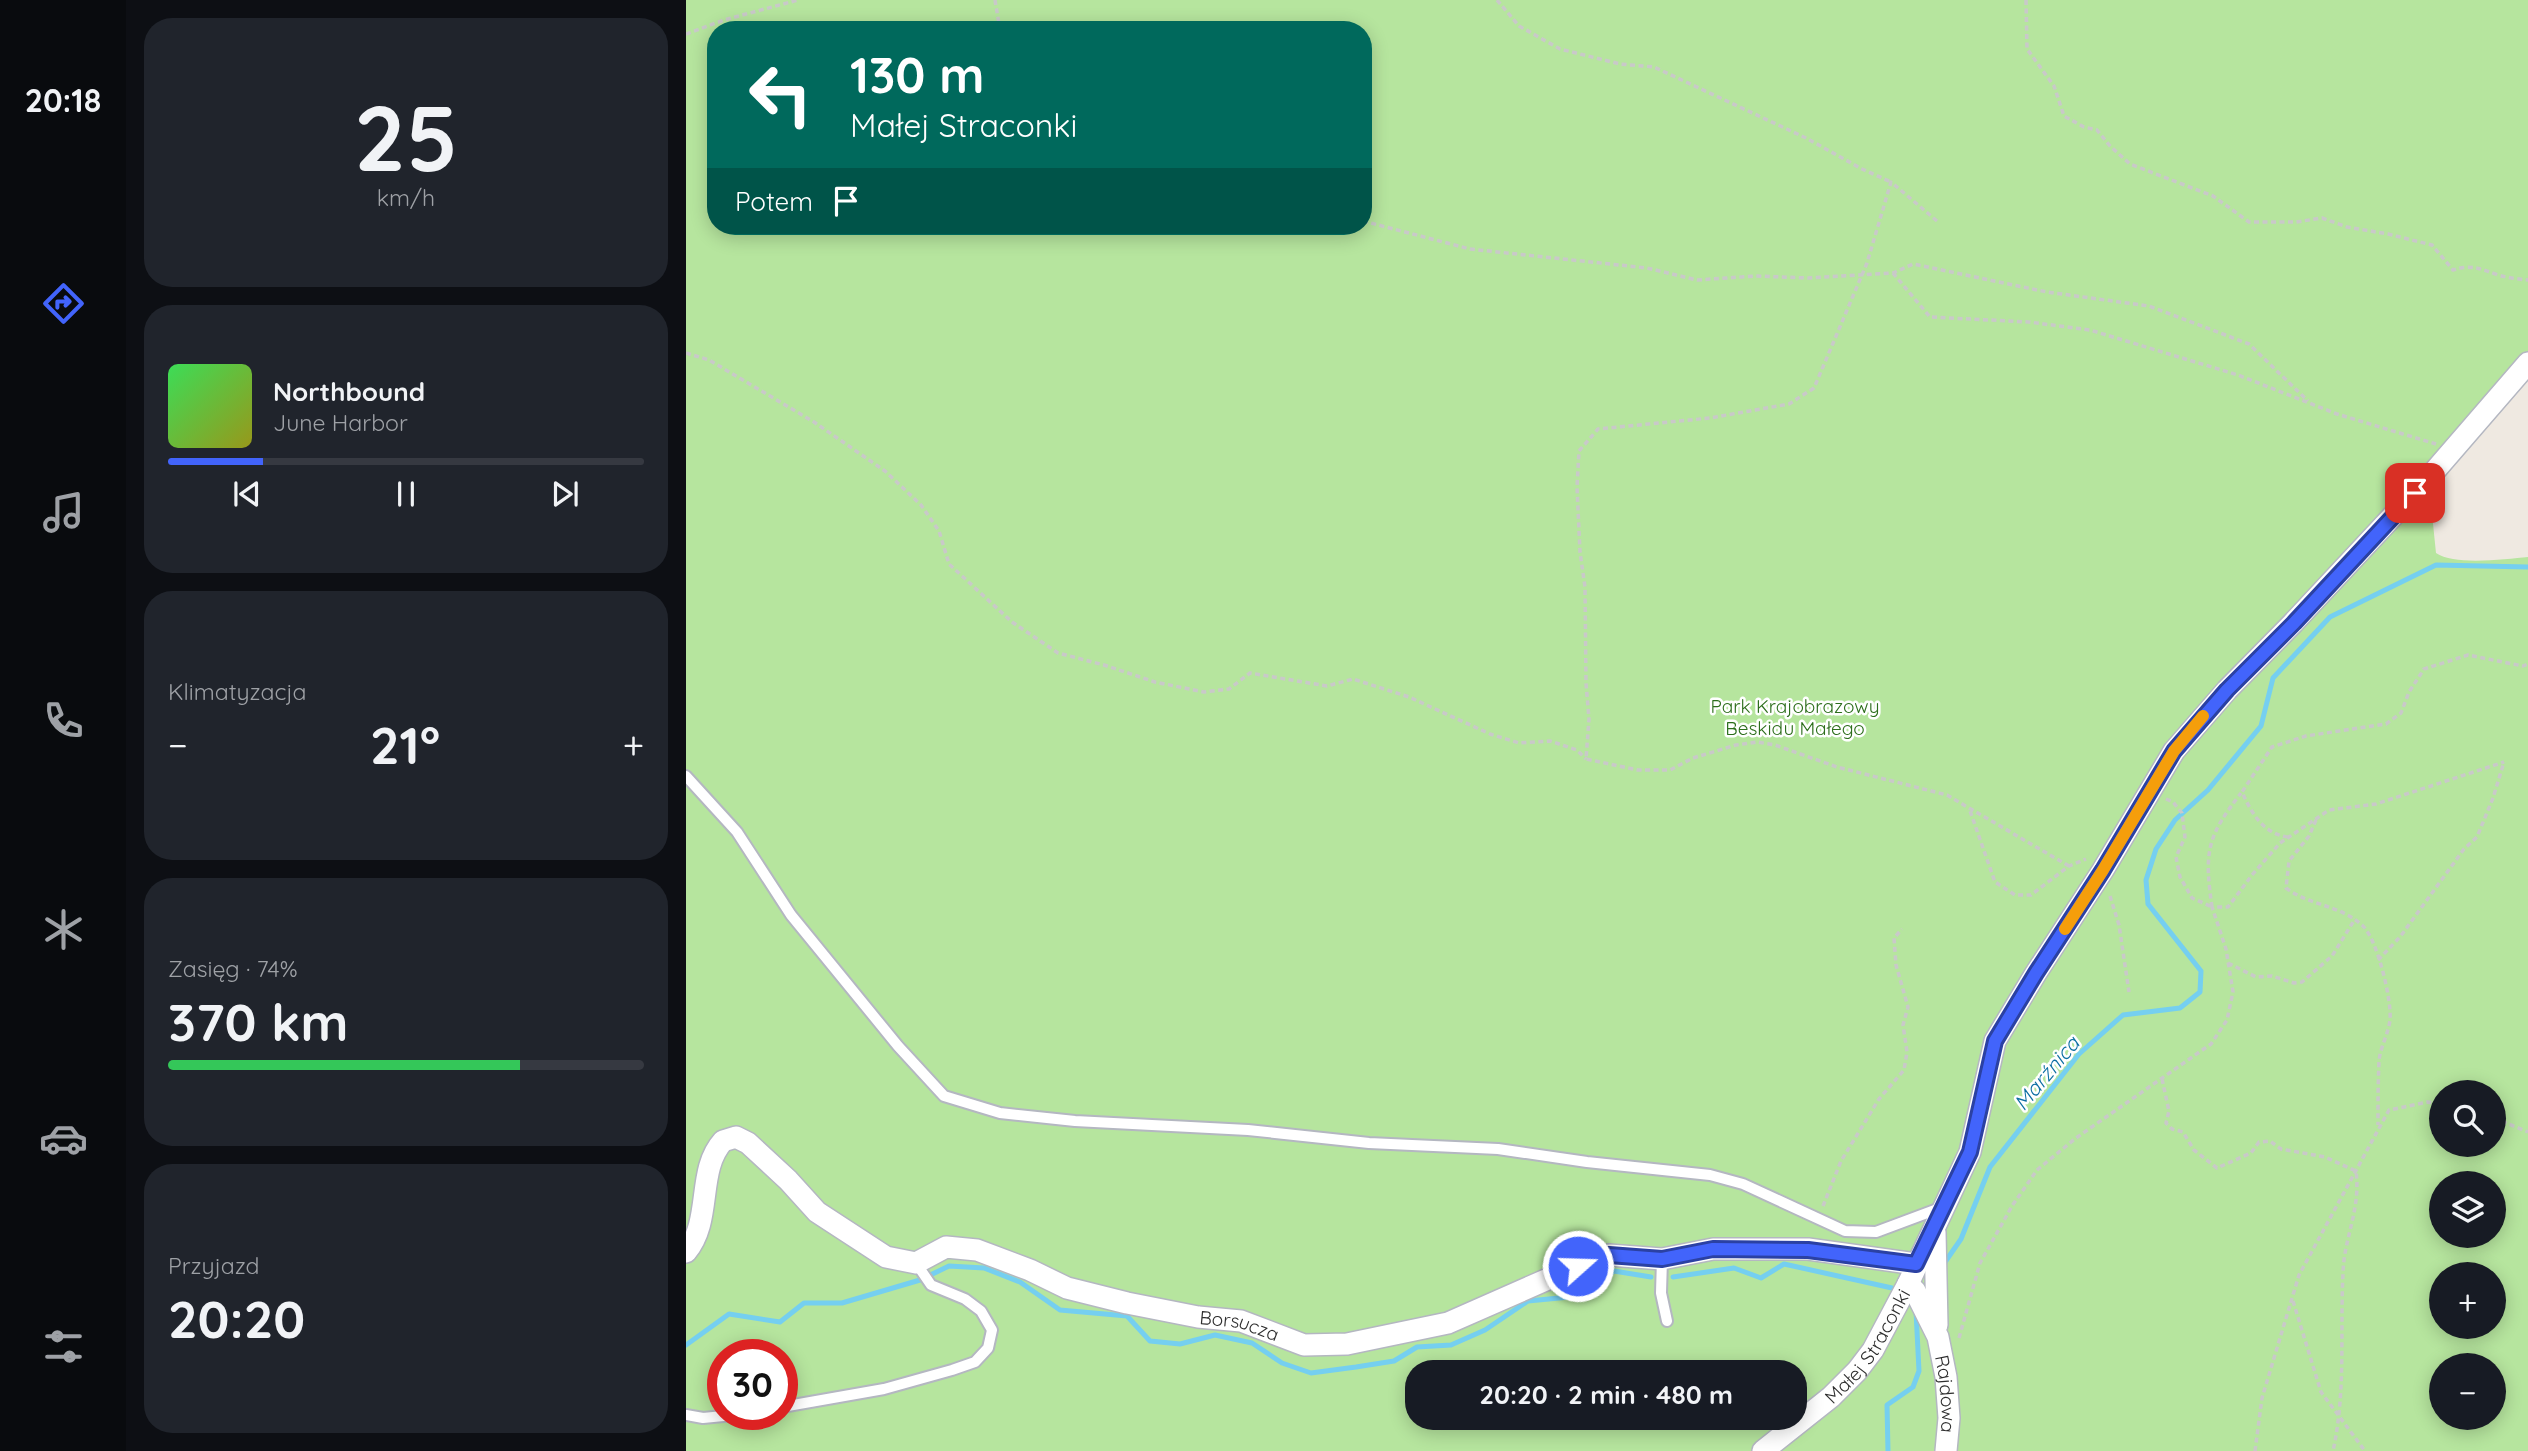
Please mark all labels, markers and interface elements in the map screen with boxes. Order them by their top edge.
text: 130 m [850,44,984,105]
icon: left [735,49,826,140]
text: 20:18 [25,80,101,120]
text: 25 [354,80,458,194]
text: Małej Straconki [850,105,1077,145]
icon: arrive [827,182,865,220]
text: km/h [377,183,435,212]
text: Potem [735,185,813,218]
icon: directions [39,279,88,328]
text: Northbound [273,375,425,408]
text: June Harbor [273,408,408,437]
pin [2385,463,2445,523]
icon: arrive [2396,474,2434,512]
icon: previous [228,475,266,513]
icon: pause [387,475,425,513]
icon: next [546,475,584,513]
icon: music [39,488,88,537]
text: Klimatyzacja [168,677,307,706]
park label: Park Krajobrazowy Beskidu Małego [1711,694,1879,740]
icon: phone [39,696,88,745]
text: 21° [370,712,440,777]
text: − [168,721,188,769]
text: + [623,721,644,769]
icon: climate [39,905,88,954]
text: Zasięg · 74% [168,954,298,983]
text: 370 km [168,989,349,1054]
water label: Marźnica [2008,1030,2085,1115]
map controls [2429,1080,2506,1430]
button: search [2429,1080,2506,1157]
icon: car [39,1114,88,1163]
button: layers [2429,1171,2506,1248]
position arrow [1541,1229,1615,1303]
text: Przyjazd [168,1251,260,1280]
button: + [2429,1262,2506,1339]
street label: Małej Straconki [1819,1285,1915,1409]
text: 20:20 [168,1286,305,1351]
street label: Borsucza [1199,1305,1283,1346]
icon: filters [39,1322,88,1371]
speed limit sign: 30 [707,1339,798,1430]
street label: Rajdowa [1930,1353,1961,1434]
button: − [2429,1353,2506,1430]
text: 20:20 · 2 min · 480 m [1479,1378,1733,1411]

